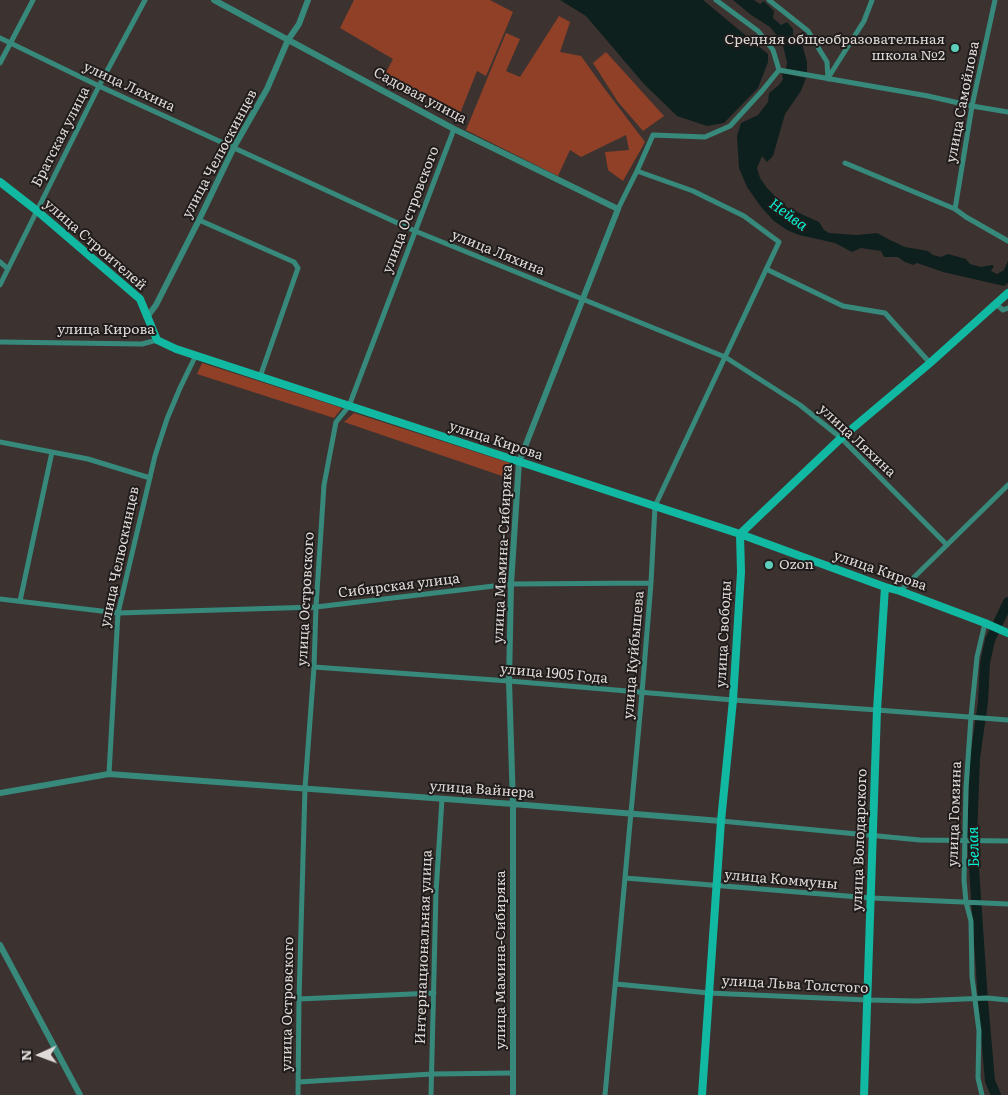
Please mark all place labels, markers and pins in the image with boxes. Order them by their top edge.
place label: Средняя общеобразовательная школа №2 [725,32,945,64]
marker: Средняя общеобразовательная школа №2 [949,42,961,54]
place label: Ozon [779,557,814,573]
marker: Ozon [763,559,775,571]

